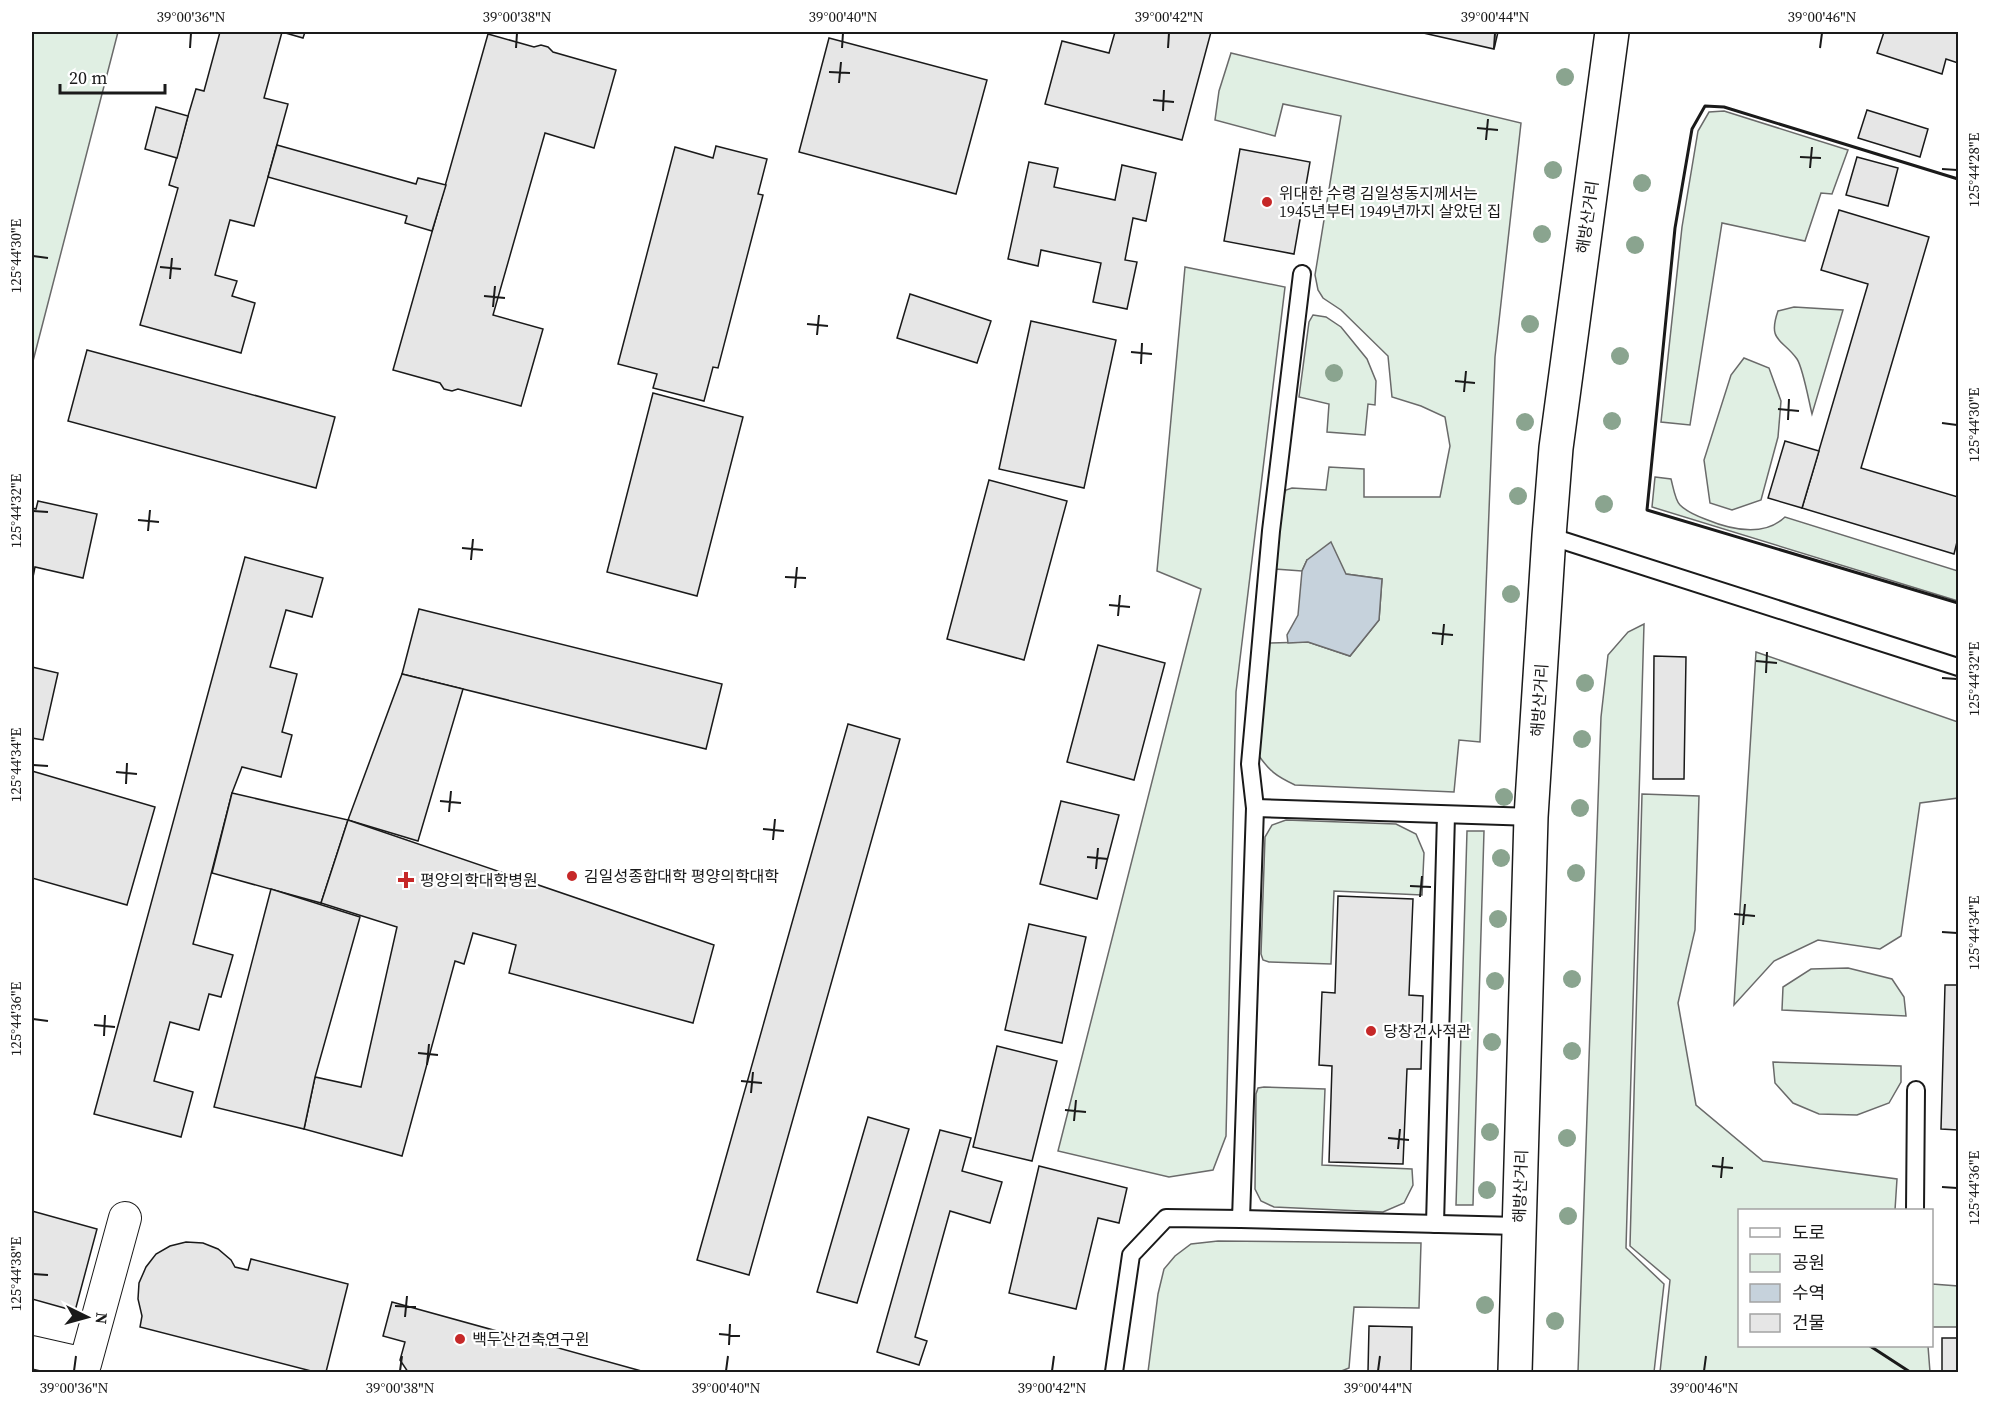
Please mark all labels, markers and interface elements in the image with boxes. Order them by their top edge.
text: 39°00'36"N [156,6,226,27]
text: 39°00'38"N [482,6,552,27]
text: 39°00'40"N [808,6,878,27]
text: 39°00'42"N [1134,6,1204,27]
text: 39°00'44"N [1460,6,1530,27]
text: 39°00'46"N [1787,6,1857,27]
scale bar [60,57,165,95]
text: 20 m [69,65,107,90]
text: 125°44'28"E [1963,133,1984,207]
street label: 해방산거리 [1571,179,1603,255]
place label: 위대한 수령 김일성동지께서는 1945년부터 1949년까지 살았던 집 [1279,182,1501,222]
marker: 위대한 수령 김일성동지께서는 1945년부터 1949년까지 살았던 집 [1260,195,1274,209]
text: 125°44'30"E [5,219,26,293]
text: 125°44'30"E [1963,388,1984,462]
text: 125°44'32"E [5,474,26,548]
text: 125°44'32"E [1963,642,1984,716]
street label: 해방산거리 [1525,663,1553,737]
text: 125°44'34"E [5,728,26,802]
place label: 김일성종합대학 평양의학대학 [584,865,779,887]
place label: 평양의학대학병원 [420,869,538,891]
marker: 김일성종합대학 평양의학대학 [565,869,579,883]
marker: 평양의학대학병원 [397,871,415,889]
text: 125°44'34"E [1963,896,1984,970]
text: 125°44'36"E [5,982,26,1056]
place label: 당창건사적관 [1383,1020,1472,1042]
marker: 당창건사적관 [1364,1024,1378,1038]
street label: 해방산거리 [1508,1149,1532,1223]
text: 125°44'36"E [1963,1151,1984,1225]
legend [1738,1209,1933,1347]
text: 도로 [1792,1220,1825,1245]
text: 125°44'38"E [5,1237,26,1311]
text: 공원 [1792,1250,1825,1275]
text: 수역 [1792,1280,1825,1305]
north arrow [57,1287,117,1347]
text: 건물 [1792,1310,1825,1335]
text: N [90,1312,113,1325]
place label: 백두산건축연구윈 [472,1328,590,1350]
marker: 백두산건축연구윈 [453,1332,467,1346]
text: 39°00'36"N [39,1377,109,1398]
text: 39°00'38"N [365,1377,435,1398]
text: 39°00'40"N [691,1377,761,1398]
text: 39°00'42"N [1017,1377,1087,1398]
text: 39°00'44"N [1343,1377,1413,1398]
text: 39°00'46"N [1669,1377,1739,1398]

